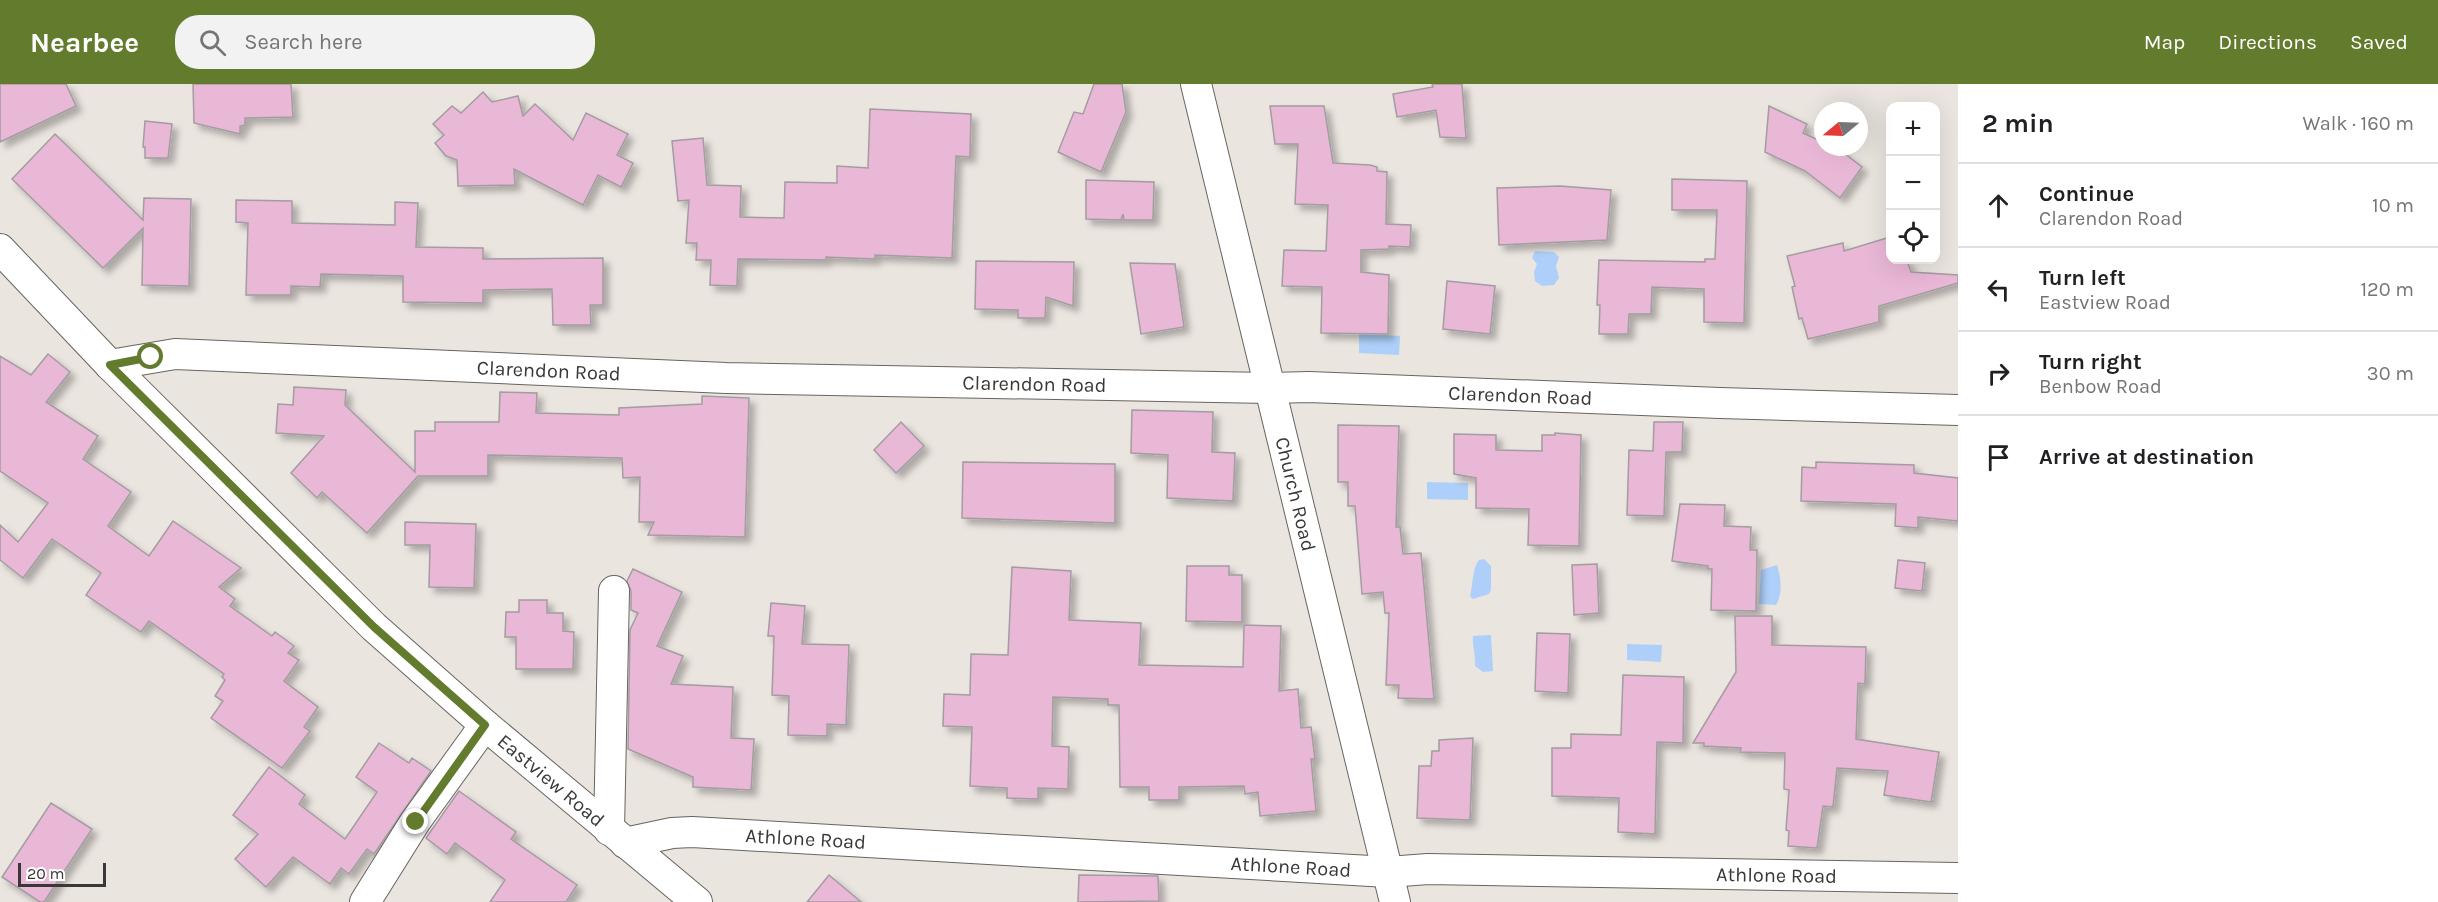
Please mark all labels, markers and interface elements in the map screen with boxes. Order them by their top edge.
search box [175,15,595,69]
text: Nearbee [30,26,139,59]
icon: search [196,26,229,59]
text: Search here [244,29,363,55]
text: Map [2144,30,2185,54]
text: Directions [2218,30,2317,54]
text: Saved [2350,30,2408,54]
north arrow [1814,102,1868,156]
map controls [1886,102,1940,264]
button: + [1886,102,1940,156]
text: 2 min [1982,108,2054,139]
text: Walk · 160 m [2302,112,2414,135]
button: − [1886,156,1940,210]
text: Continue [2039,181,2134,207]
icon: ahead [1982,189,2015,222]
text: 10 m [2372,194,2414,217]
text: Clarendon Road [2039,207,2183,230]
button: locate [1886,210,1940,264]
text: Turn left [2039,265,2126,291]
icon: left [1982,273,2015,306]
text: 120 m [2360,278,2414,301]
text: Eastview Road [2039,291,2171,314]
route start [137,343,163,369]
text: Turn right [2039,349,2142,375]
street label: Clarendon Road [476,356,621,385]
icon: right [1982,357,2015,390]
text: 30 m [2367,362,2414,385]
street label: Clarendon Road [962,371,1107,397]
text: Benbow Road [2039,375,2162,398]
street label: Clarendon Road [1448,381,1593,410]
street label: Church Road [1270,435,1320,554]
icon: arrive [1982,441,2015,474]
text: Arrive at destination [2039,444,2254,470]
street label: Eastview Road [493,729,609,832]
route end [402,808,428,834]
street label: Athlone Road [745,824,867,854]
street label: Athlone Road [1230,852,1352,882]
scale bar [18,860,106,888]
street label: Athlone Road [1716,863,1837,888]
text: 20 m [27,864,65,883]

